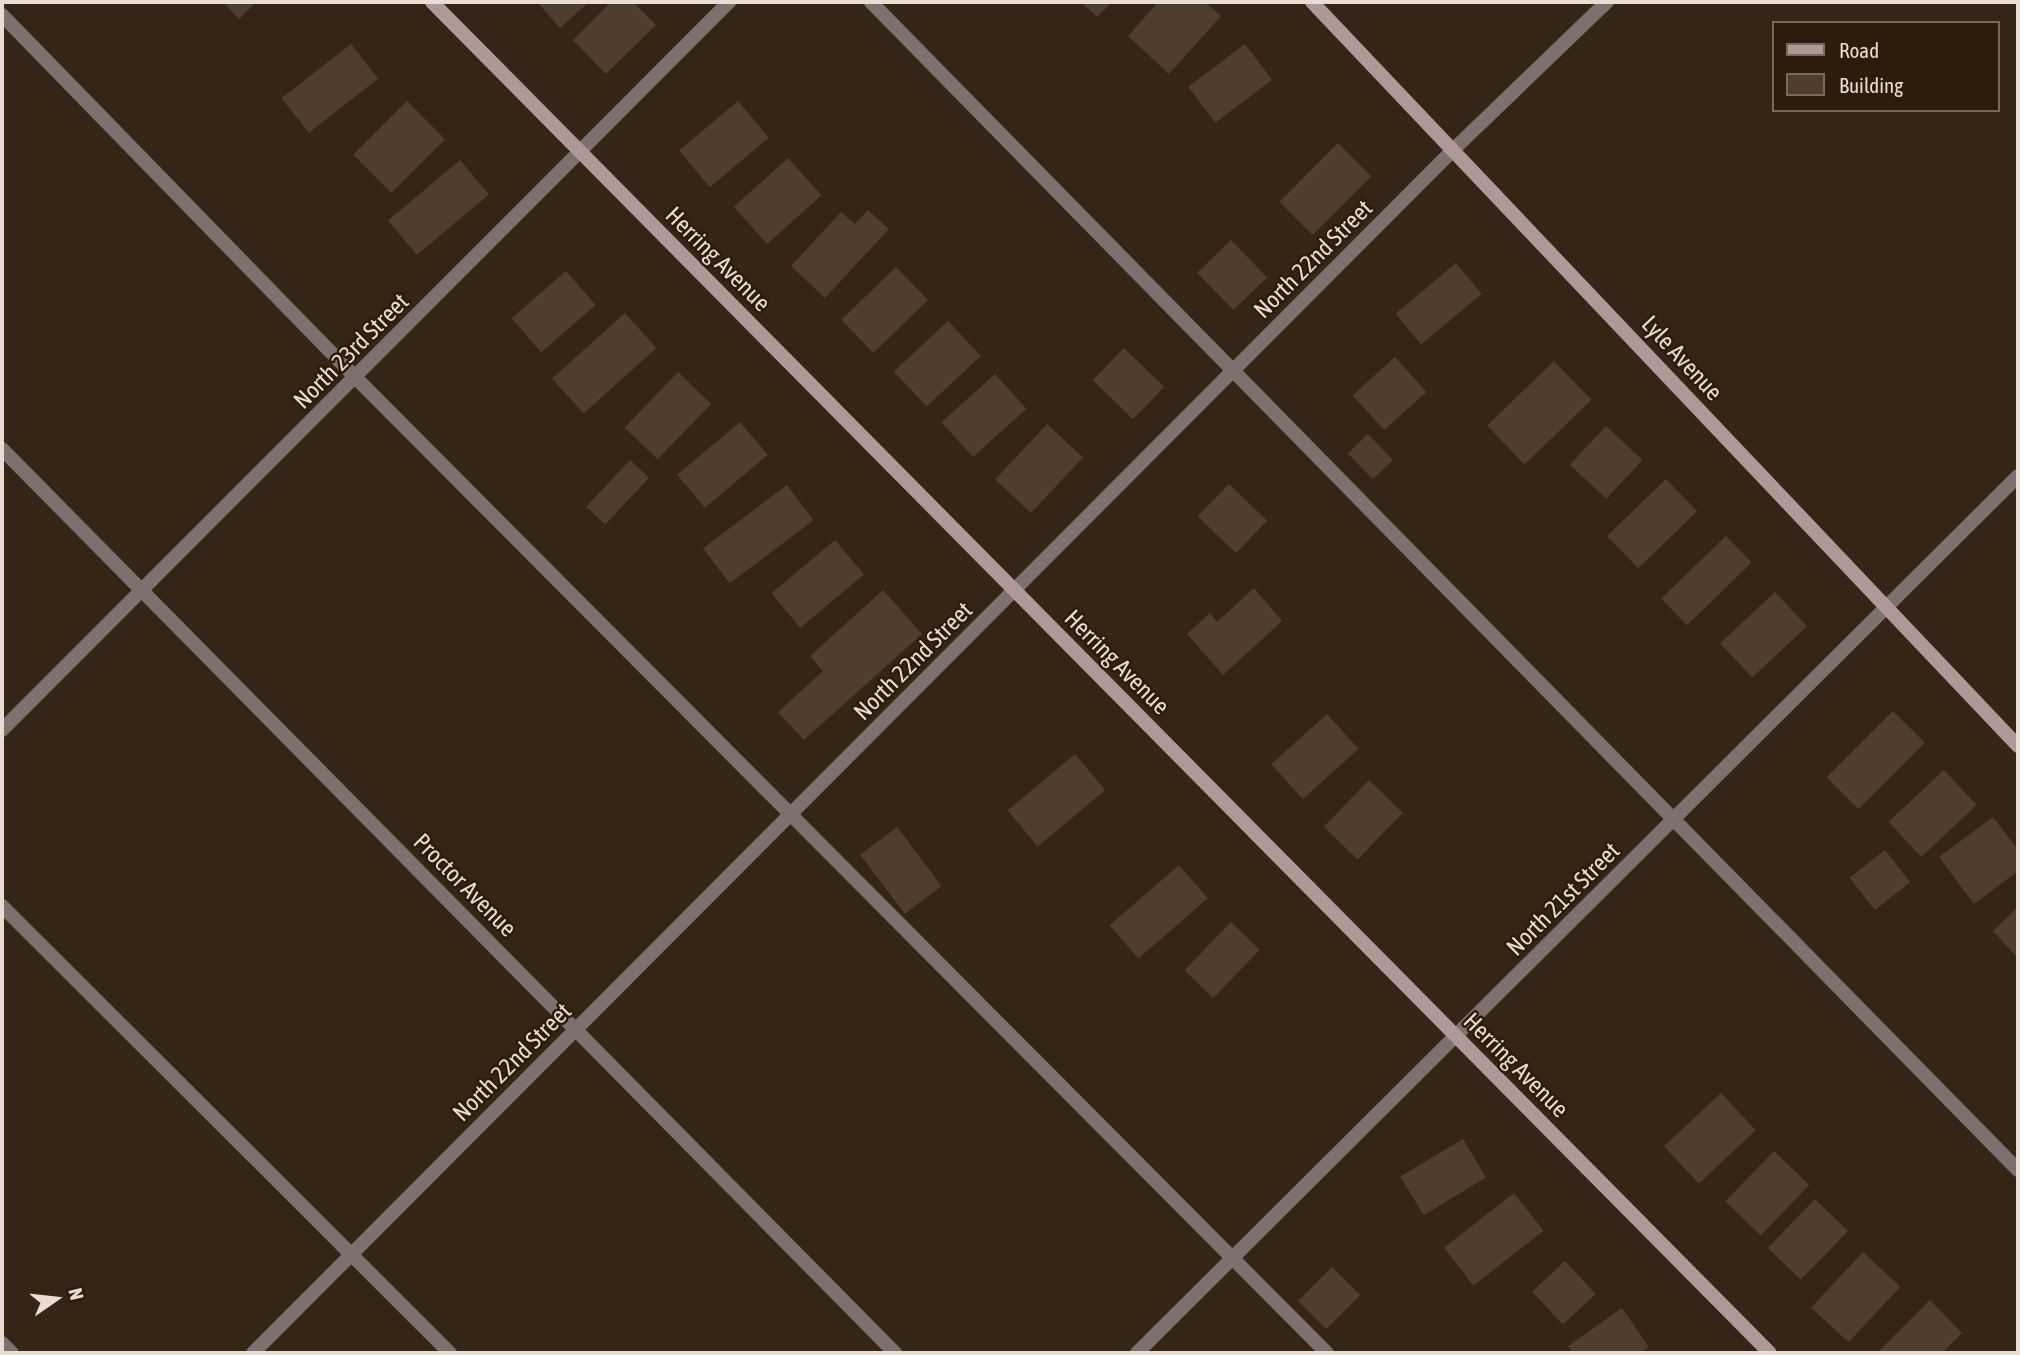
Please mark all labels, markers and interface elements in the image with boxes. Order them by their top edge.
legend [1772,21,1999,112]
text: Road [1839,38,1879,62]
text: Building [1839,73,1903,97]
street label: North 22nd Street [1248,194,1378,324]
street label: Herring Avenue [660,201,776,317]
street label: North 23rd Street [287,287,415,415]
street label: Lyle Avenue [1636,310,1728,406]
street label: North 22nd Street [848,596,978,726]
street label: Herring Avenue [1059,604,1175,720]
street label: Proctor Avenue [408,828,522,942]
street label: North 21st Street [1500,836,1626,962]
street label: North 22nd Street [447,997,577,1127]
street label: Herring Avenue [1458,1007,1574,1123]
north arrow [21,1264,91,1334]
text: N [64,1286,88,1302]

